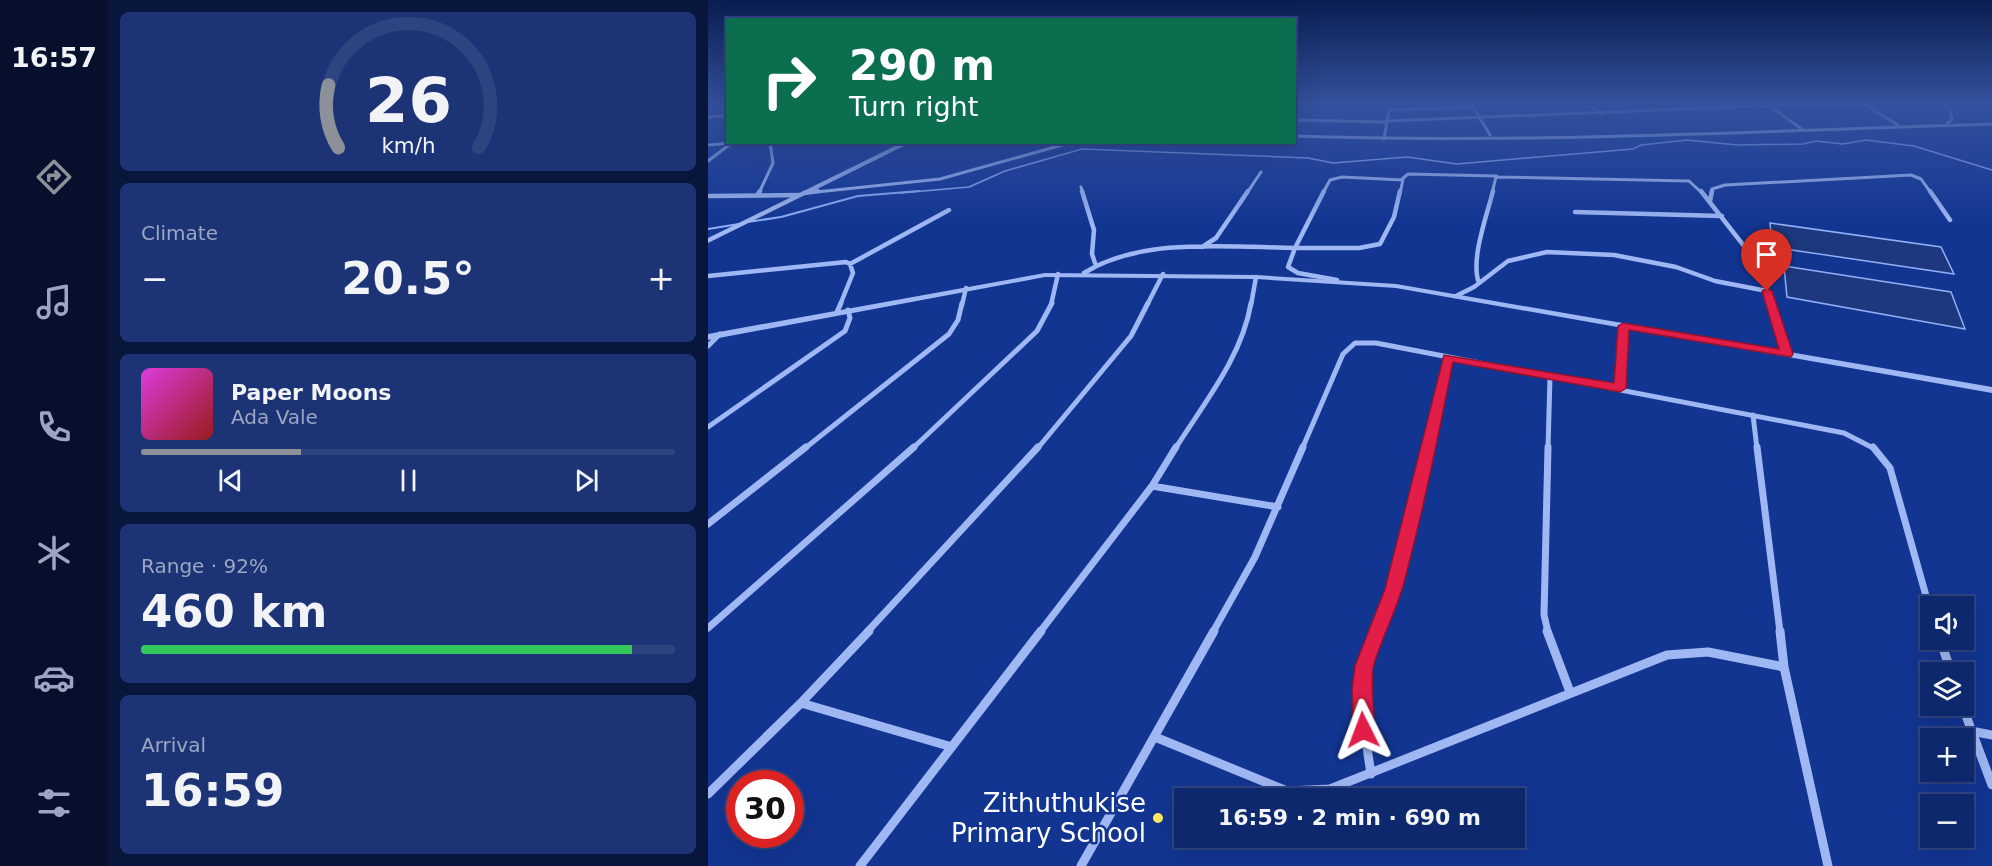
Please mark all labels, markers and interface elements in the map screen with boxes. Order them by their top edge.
text: 290 m [849,41,995,90]
text: 16:57 [11,42,97,73]
icon: right [750,42,828,120]
text: 26 [365,65,451,138]
text: Turn right [849,91,978,122]
text: km/h [381,134,435,159]
icon: directions [33,156,75,198]
text: Climate [141,221,218,245]
pin [1741,229,1792,291]
icon: arrive [1750,238,1783,271]
text: 20.5° [341,252,475,305]
text: − [141,259,169,298]
text: + [647,259,675,298]
icon: music [33,281,75,323]
text: Paper Moons [231,380,391,405]
text: Ada Vale [231,405,318,429]
icon: phone [33,406,75,448]
icon: previous [214,464,247,497]
icon: pause [392,464,425,497]
icon: next [570,464,603,497]
icon: climate [33,532,75,574]
text: Range · 92% [141,554,268,578]
text: 460 km [141,585,327,638]
map controls [1920,596,1974,848]
button: sound [1920,596,1974,650]
icon: car [33,657,75,699]
button: layers [1920,662,1974,716]
position arrow [1331,698,1395,762]
button: + [1920,728,1974,782]
text: Arrival [141,733,206,757]
text: 16:59 [141,764,284,817]
speed limit sign: 30 [726,770,804,848]
icon: filters [33,782,75,824]
place label: Zithuthukise Primary School [951,788,1146,848]
button: − [1920,794,1974,848]
text: 16:59 · 2 min · 690 m [1218,805,1481,830]
marker: Zithuthukise Primary School [1151,811,1165,825]

